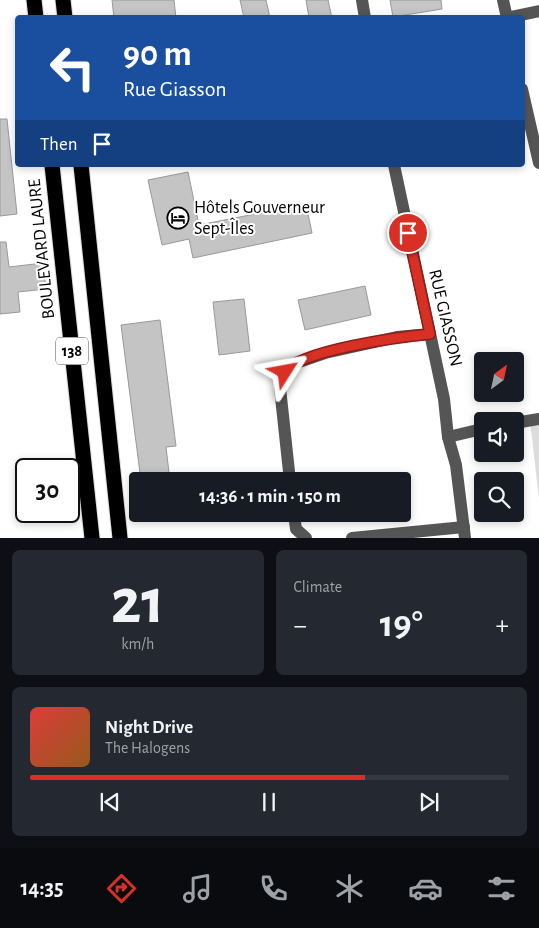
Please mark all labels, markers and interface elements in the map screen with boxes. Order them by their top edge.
icon: left [40,35,105,100]
text: 90 m [123,37,192,72]
text: Rue Giasson [123,78,227,100]
icon: arrive [88,130,116,158]
text: Then [40,135,78,154]
street label: BOULEVARD LAURE [26,178,58,320]
place label: Hôtels Gouverneur Sept-Îles [194,199,325,238]
hotel icon: Hôtels Gouverneur Sept-Îles [166,206,190,230]
pin [387,212,429,254]
icon: arrive [394,219,422,247]
street label: RUE GIASSON [425,268,465,368]
road number: 138 [56,338,88,364]
position arrow [258,345,310,397]
north arrow [474,352,524,402]
map controls [474,352,524,522]
button: sound [474,412,524,462]
speed limit sign: 30 [15,458,80,523]
button: search [474,472,524,522]
text: 14:36 · 1 min · 150 m [199,487,341,506]
text: 21 [111,570,165,635]
text: Climate [294,579,342,595]
text: 19° [380,606,423,644]
text: − [294,612,307,640]
text: + [496,612,509,640]
text: km/h [121,636,154,652]
text: Night Drive [105,718,193,737]
text: The Halogens [105,740,190,756]
icon: previous [96,788,124,816]
icon: pause [255,788,283,816]
icon: next [415,788,443,816]
icon: directions [104,871,139,906]
icon: music [180,871,215,906]
icon: phone [256,871,291,906]
icon: climate [332,871,367,906]
icon: car [408,871,443,906]
icon: filters [484,871,519,906]
text: 14:35 [20,877,63,899]

